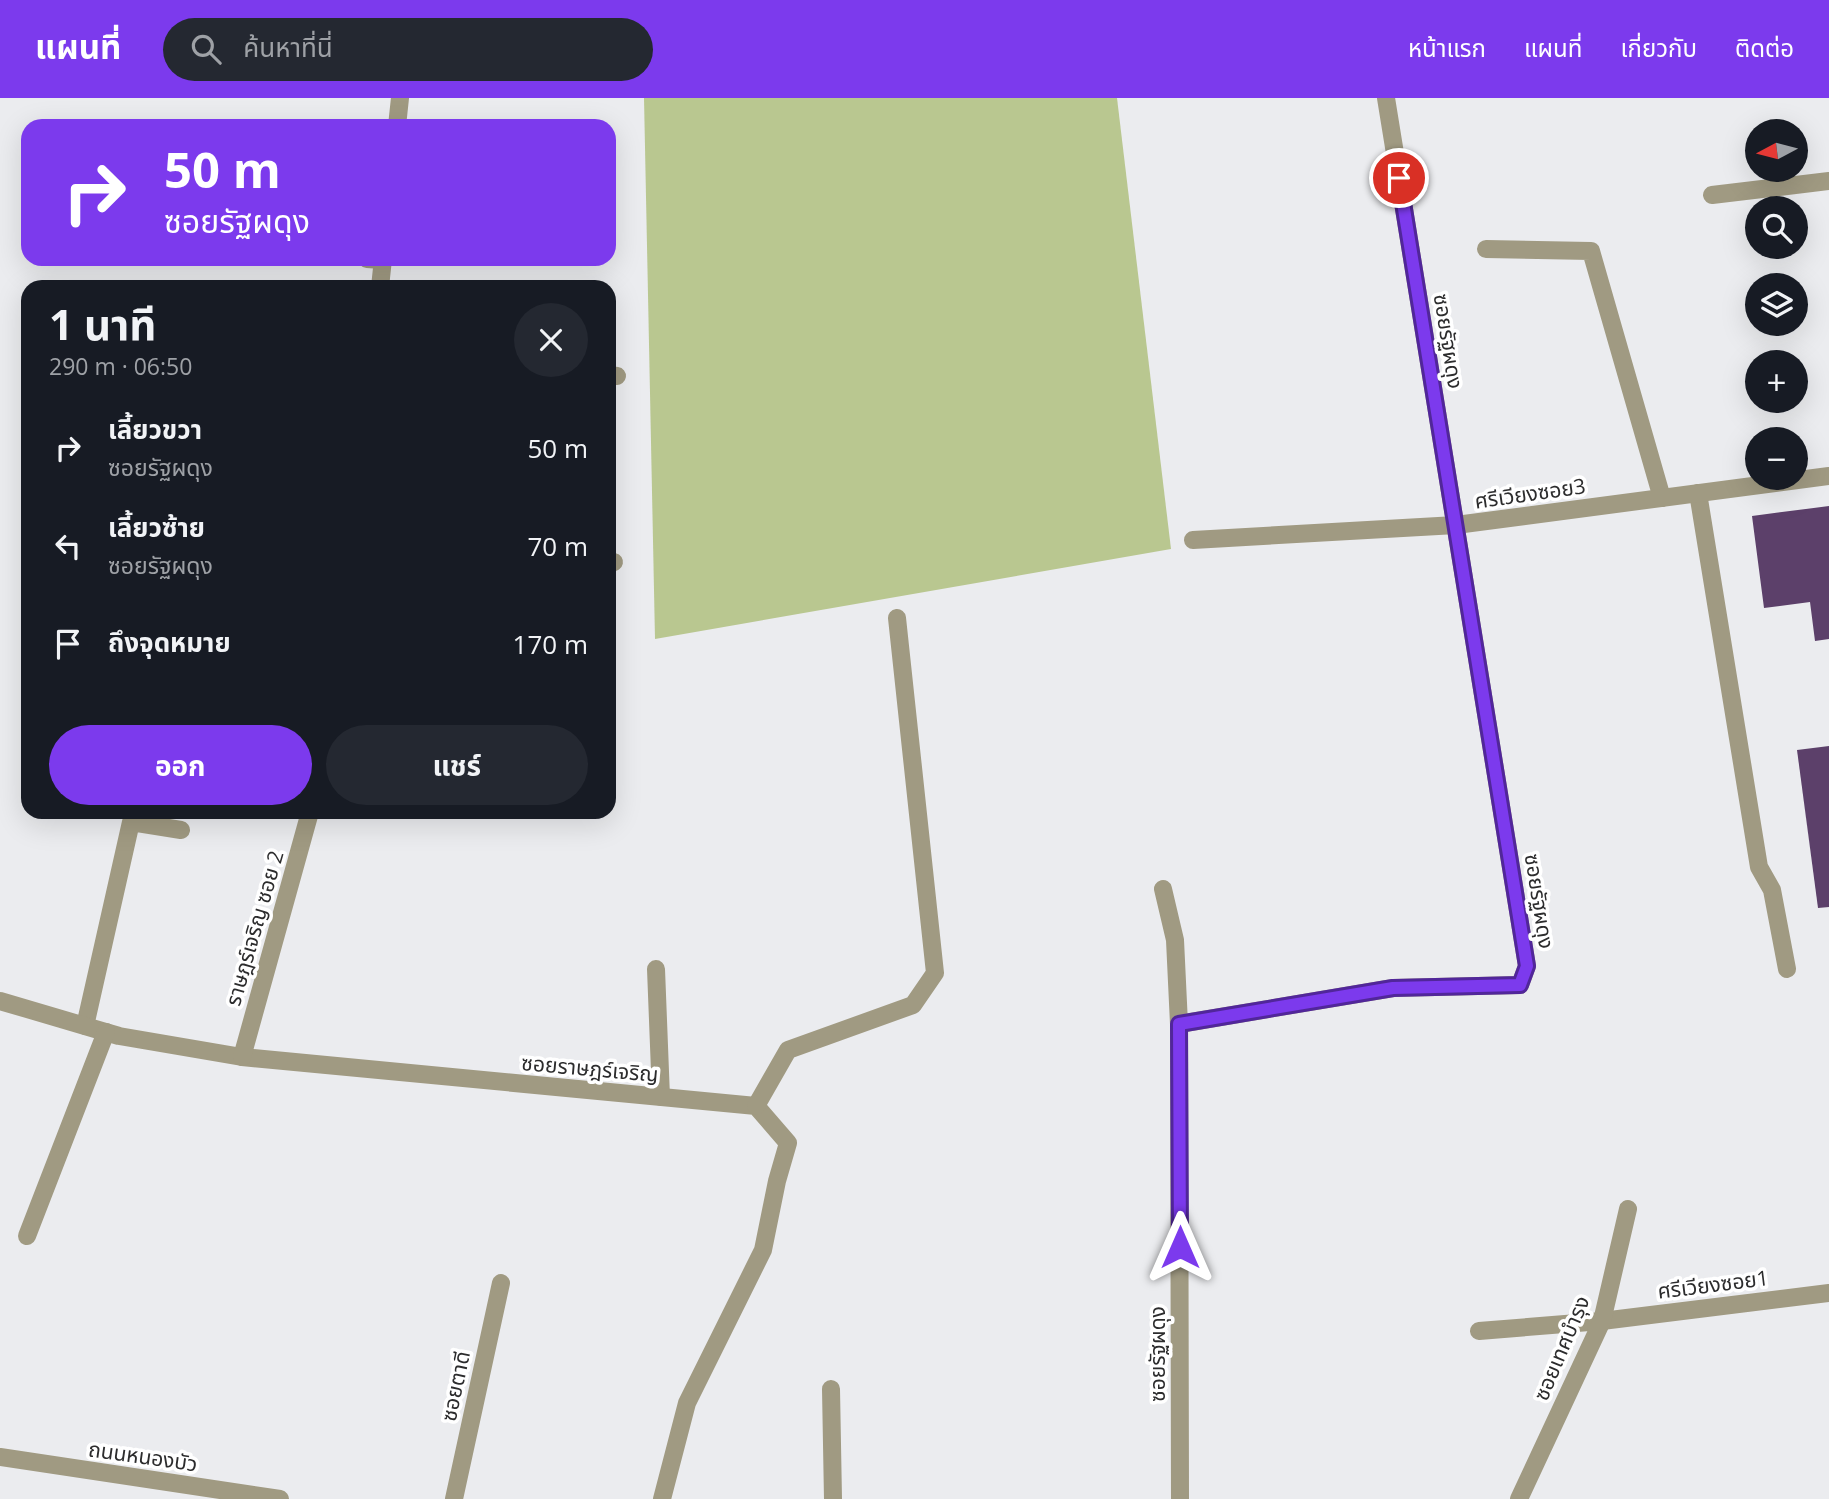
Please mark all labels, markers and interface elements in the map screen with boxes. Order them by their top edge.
search box [163,18,653,81]
text: แผนที่ [35,24,121,69]
text: ค้นหาที่นี่ [243,29,333,65]
icon: search [187,30,225,68]
text: หน้าแรก [1408,31,1486,64]
text: แผนที่ [1524,31,1582,64]
text: เกี่ยวกับ [1620,31,1697,64]
text: ติดต่อ [1735,31,1794,64]
north arrow [1745,119,1808,182]
map controls [1745,119,1808,490]
text: 50 m [164,136,281,202]
icon: right [49,147,140,238]
pin [1369,148,1429,208]
icon: arrive [1380,159,1418,197]
button: search [1745,196,1808,259]
text: ซอยรัฐผดุง [164,199,310,242]
button: layers [1745,273,1808,336]
street label: ซอยรัฐผดุง [1428,292,1470,390]
text: 1 นาที [49,295,156,352]
button: close [514,303,588,377]
text: 290 m · 06:50 [49,350,192,382]
button: + [1745,350,1808,413]
text: เลี้ยวขวา [108,411,202,447]
button: − [1745,427,1808,490]
icon: right [49,429,87,467]
text: 50 m [527,430,588,466]
text: ซอยรัฐผดุง [108,451,213,483]
street label: ศรีเวียงซอย3 [1473,471,1587,515]
text: เลี้ยวซ้าย [108,509,205,545]
icon: left [49,527,87,565]
text: 70 m [527,528,588,564]
text: ซอยรัฐผดุง [108,549,213,581]
text: ถึงจุดหมาย [108,624,231,660]
icon: arrive [49,625,87,663]
text: 170 m [513,626,588,662]
button: ออก [49,725,312,805]
button: แชร์ [326,725,588,805]
street label: ราษฎร์เจริญ ซอย 2 [218,847,290,1009]
street label: ซอยรัฐผดุง [1519,852,1561,950]
street label: ซอยราษฎร์เจริญ [520,1048,660,1088]
position arrow [1143,1210,1217,1284]
street label: ศรีเวียงซอย1 [1656,1263,1770,1305]
street label: ซอยเทศบำรุง [1526,1291,1596,1405]
street label: ซอยรัฐผดุง [1143,1306,1171,1402]
street label: ซอยตาดี [434,1348,476,1424]
street label: ถนนหนองบัว [87,1434,199,1478]

